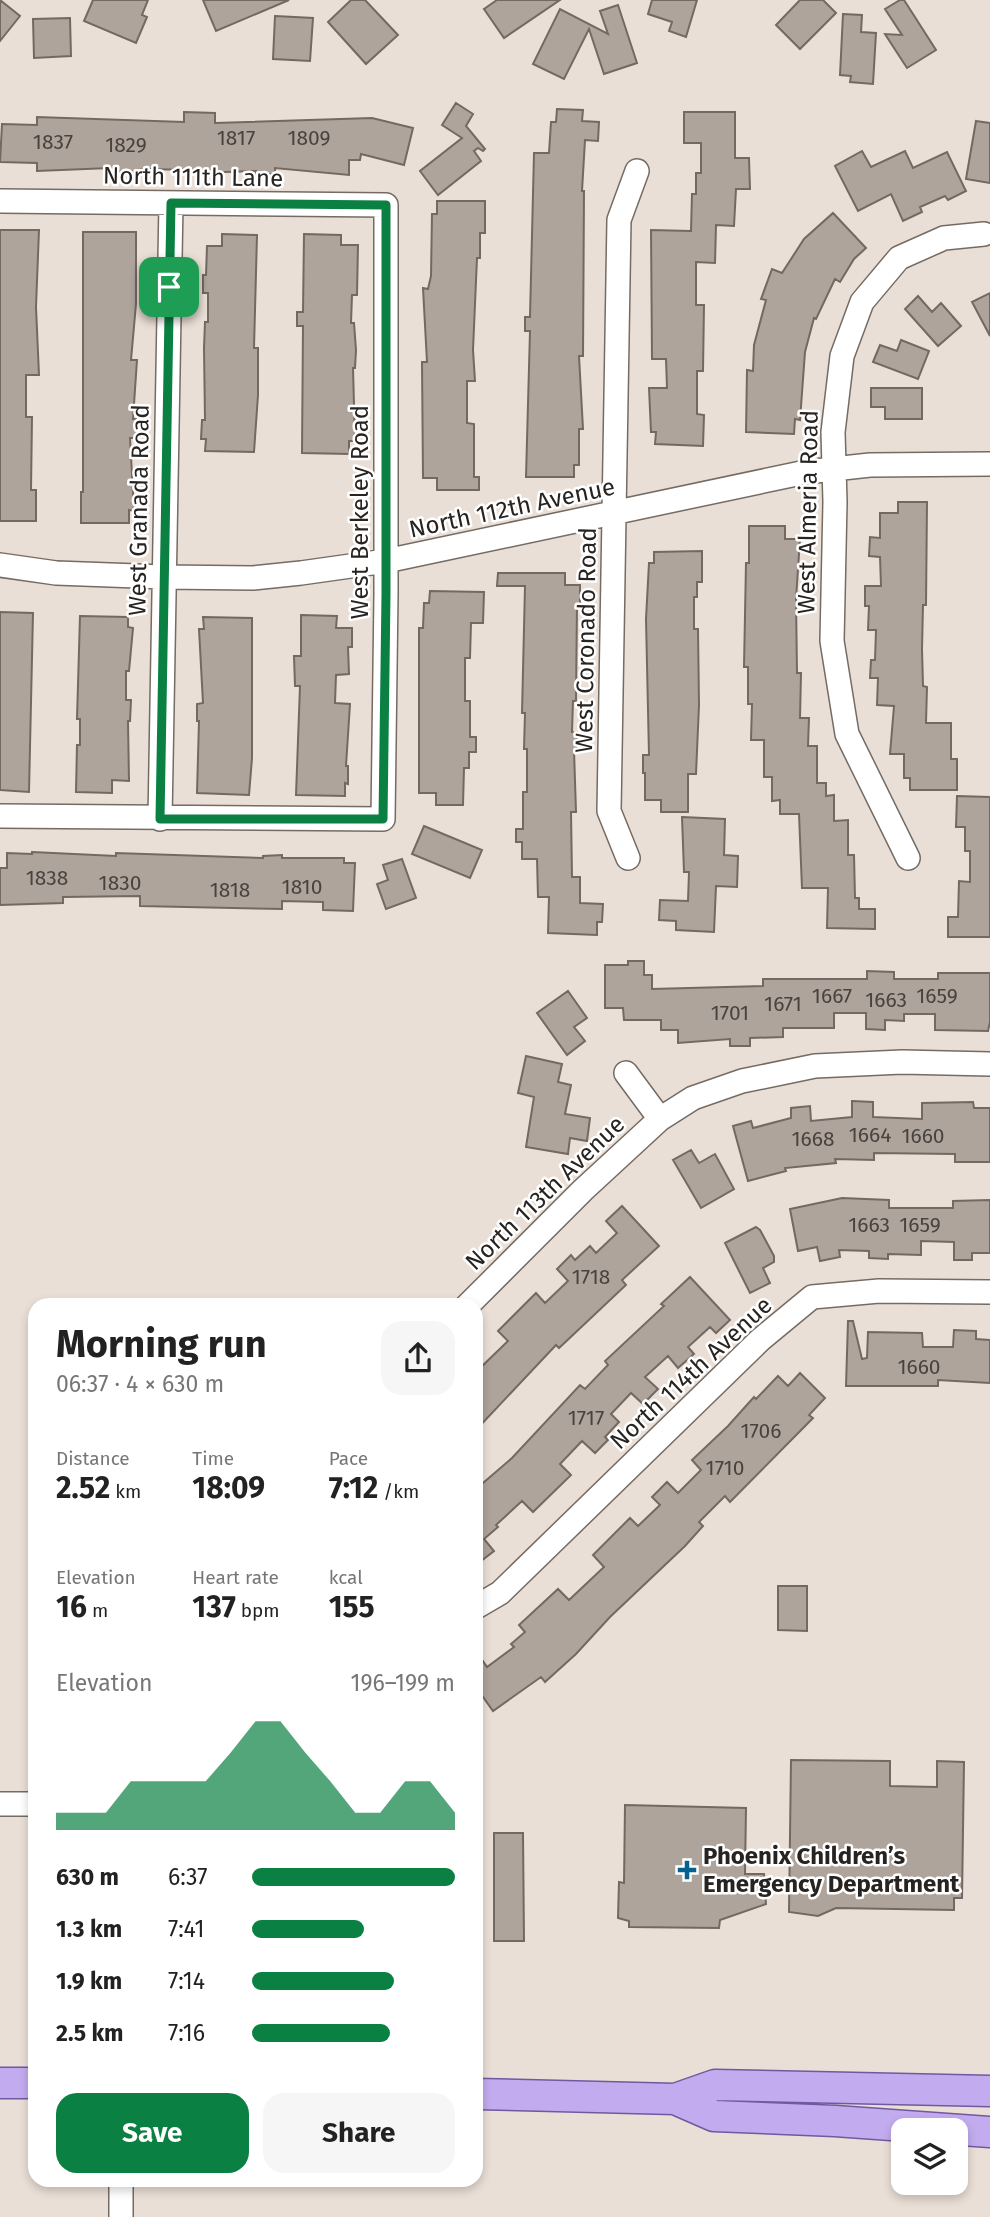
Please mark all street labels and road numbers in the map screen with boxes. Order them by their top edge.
street label: North 111th Lane [103,161,283,193]
street label: West Granada Road [123,404,155,616]
street label: West Berkeley Road [346,405,374,619]
street label: West Almeria Road [792,410,824,614]
street label: North 112th Avenue [406,472,618,544]
street label: West Coronado Road [570,527,602,753]
street label: North 113th Avenue [460,1110,630,1276]
street label: North 114th Avenue [604,1291,778,1455]

